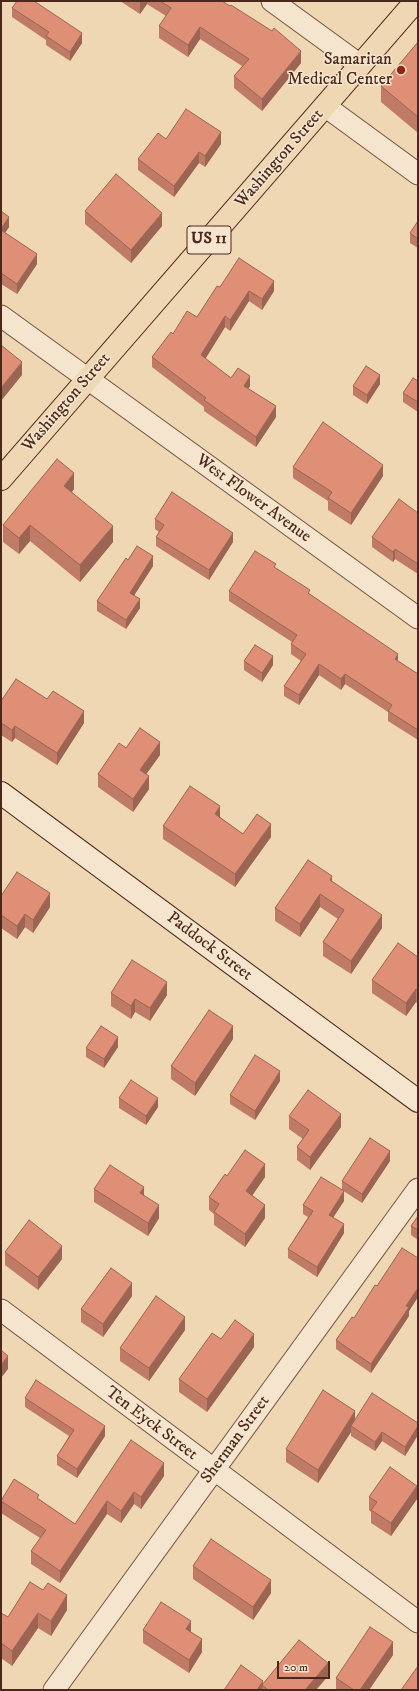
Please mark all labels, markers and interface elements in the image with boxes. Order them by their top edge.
place label: Samaritan Medical Center [288,50,392,90]
marker: Samaritan Medical Center [395,64,407,76]
street label: Washington Street [232,105,328,213]
road number: US 11 [187,226,231,254]
street label: Washington Street [19,349,115,457]
street label: West Flower Avenue [192,450,314,548]
street label: Paddock Street [162,908,256,986]
street label: Ten Eyck Street [101,1383,201,1465]
street label: Sherman Street [197,1392,275,1488]
scale bar [279,1653,332,1679]
text: 20 m [284,1660,308,1675]

